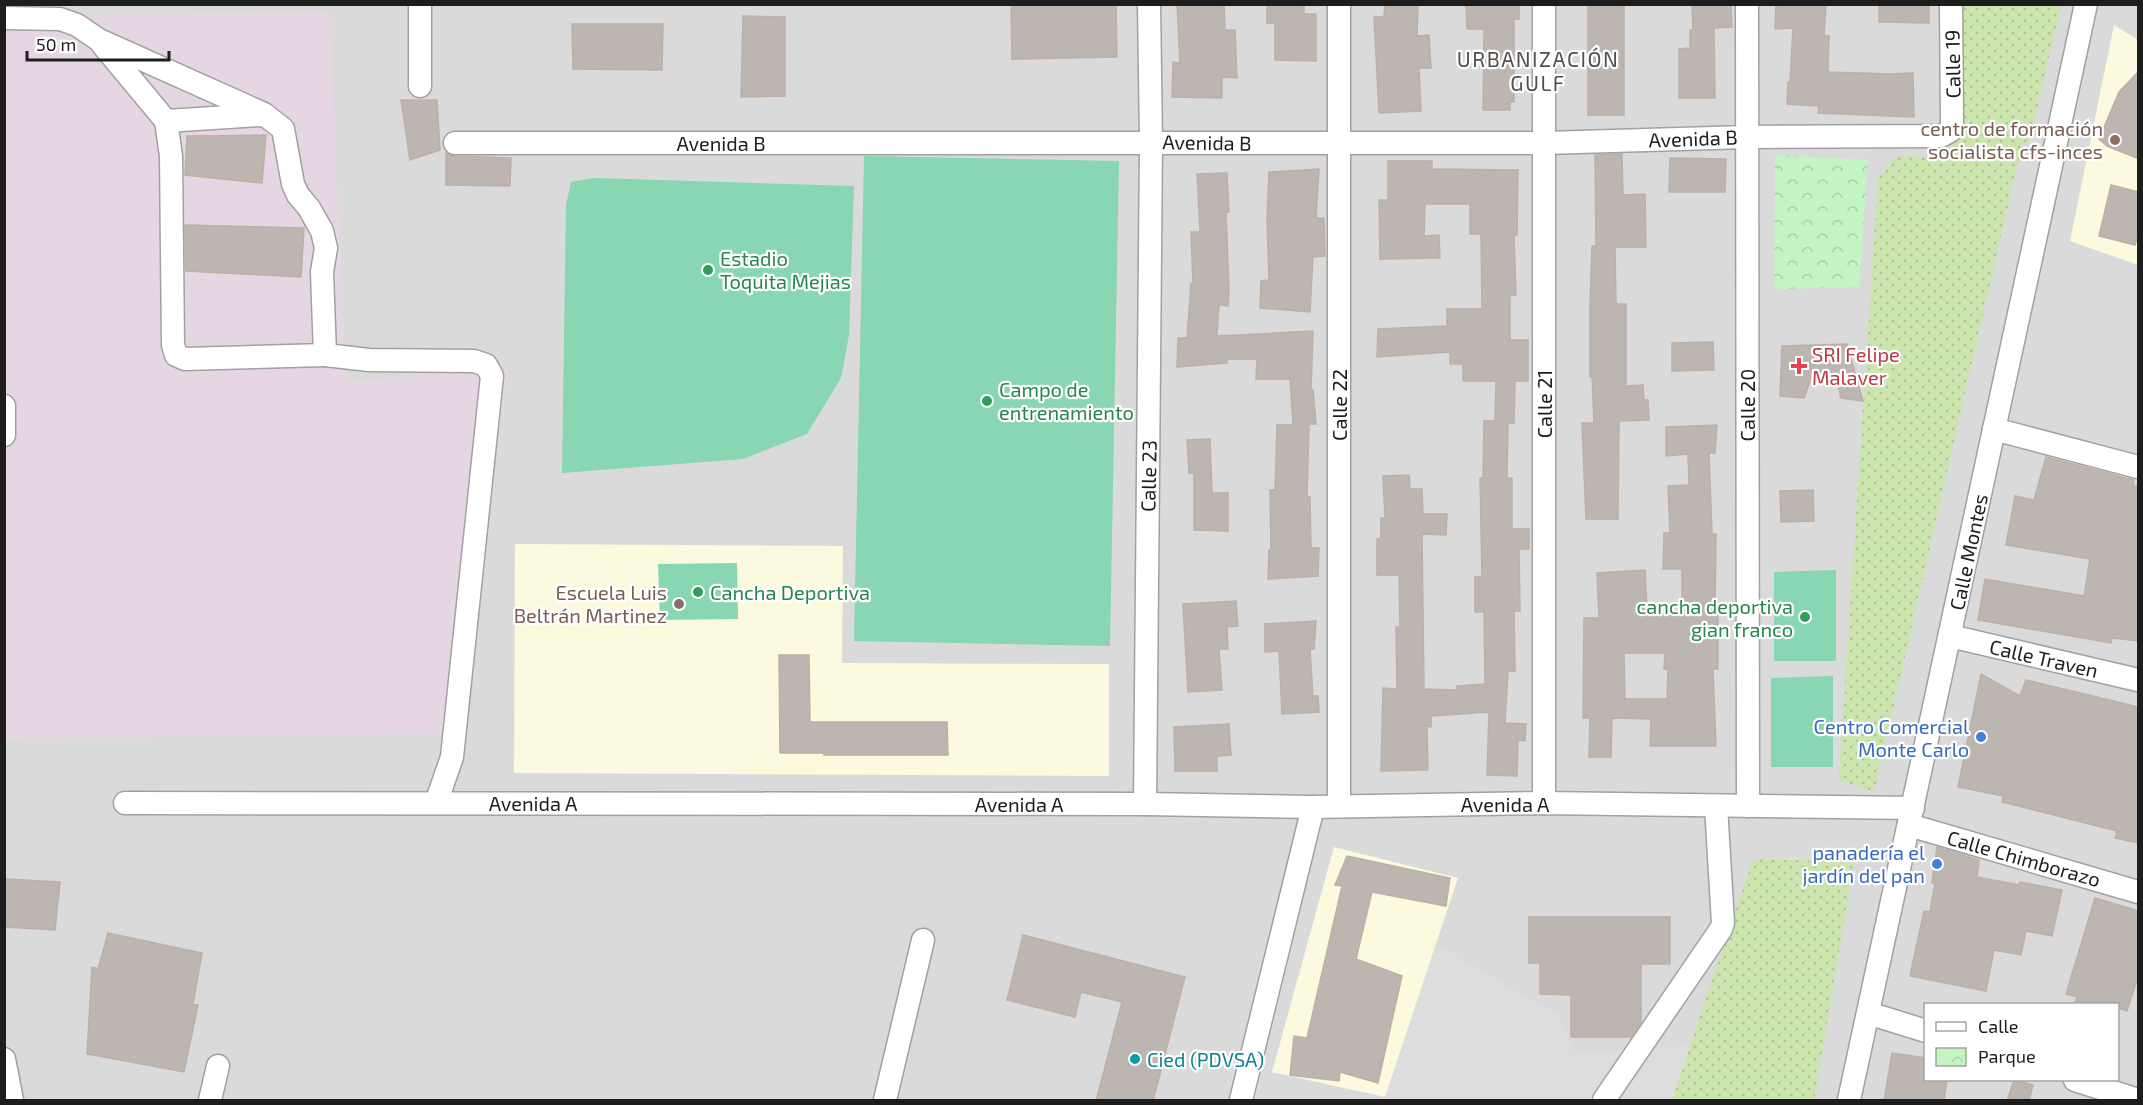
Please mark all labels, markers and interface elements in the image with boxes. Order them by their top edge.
scale bar [27,24,170,62]
street label: Calle 19 [1939,29,1965,99]
text: 50 m [36,33,76,55]
district label: URBANIZACIÓN GULF [1457,46,1619,95]
place label: centro de formación socialista cfs-inces [1920,116,2103,163]
street label: Avenida B [1648,124,1738,152]
street label: Avenida B [1162,129,1252,155]
street label: Avenida B [676,131,766,155]
marker: centro de formación socialista cfs-inces [2108,133,2122,147]
place label: Estadio Toquita Mejias [720,246,851,293]
marker: Estadio Toquita Mejias [701,263,715,277]
place label: SRI Felipe Malaver [1812,342,1900,389]
marker: SRI Felipe Malaver [1790,357,1808,375]
street label: Calle 22 [1327,369,1351,441]
street label: Calle 20 [1735,369,1759,441]
street label: Calle 21 [1532,370,1556,438]
place label: Campo de entrenamiento [999,377,1134,424]
marker: Campo de entrenamiento [980,394,994,408]
street label: Calle 23 [1135,440,1161,512]
street label: Calle Montes [1944,492,1992,612]
place label: Escuela Luis Beltrán Martinez [514,580,667,627]
place label: Cancha Deportiva [710,580,870,604]
marker: Cancha Deportiva [691,585,705,599]
place label: cancha deportiva gian franco [1637,594,1793,641]
marker: Escuela Luis Beltrán Martinez [672,597,686,611]
marker: cancha deportiva gian franco [1798,610,1812,624]
street label: Calle Traven [1987,634,2101,682]
place label: Centro Comercial Monte Carlo [1814,714,1969,761]
marker: Centro Comercial Monte Carlo [1974,730,1988,744]
street label: Avenida A [489,791,578,815]
street label: Avenida A [975,792,1064,816]
street label: Avenida A [1461,792,1550,816]
street label: Calle Chimborazo [1945,825,2103,891]
place label: panadería el jardín del pan [1802,840,1925,887]
marker: panadería el jardín del pan [1930,857,1944,871]
legend [1924,1003,2119,1081]
text: Calle [1978,1015,2019,1037]
text: Parque [1978,1045,2036,1067]
place label: Cied (PDVSA) [1147,1047,1264,1071]
marker: Cied (PDVSA) [1128,1052,1142,1066]

